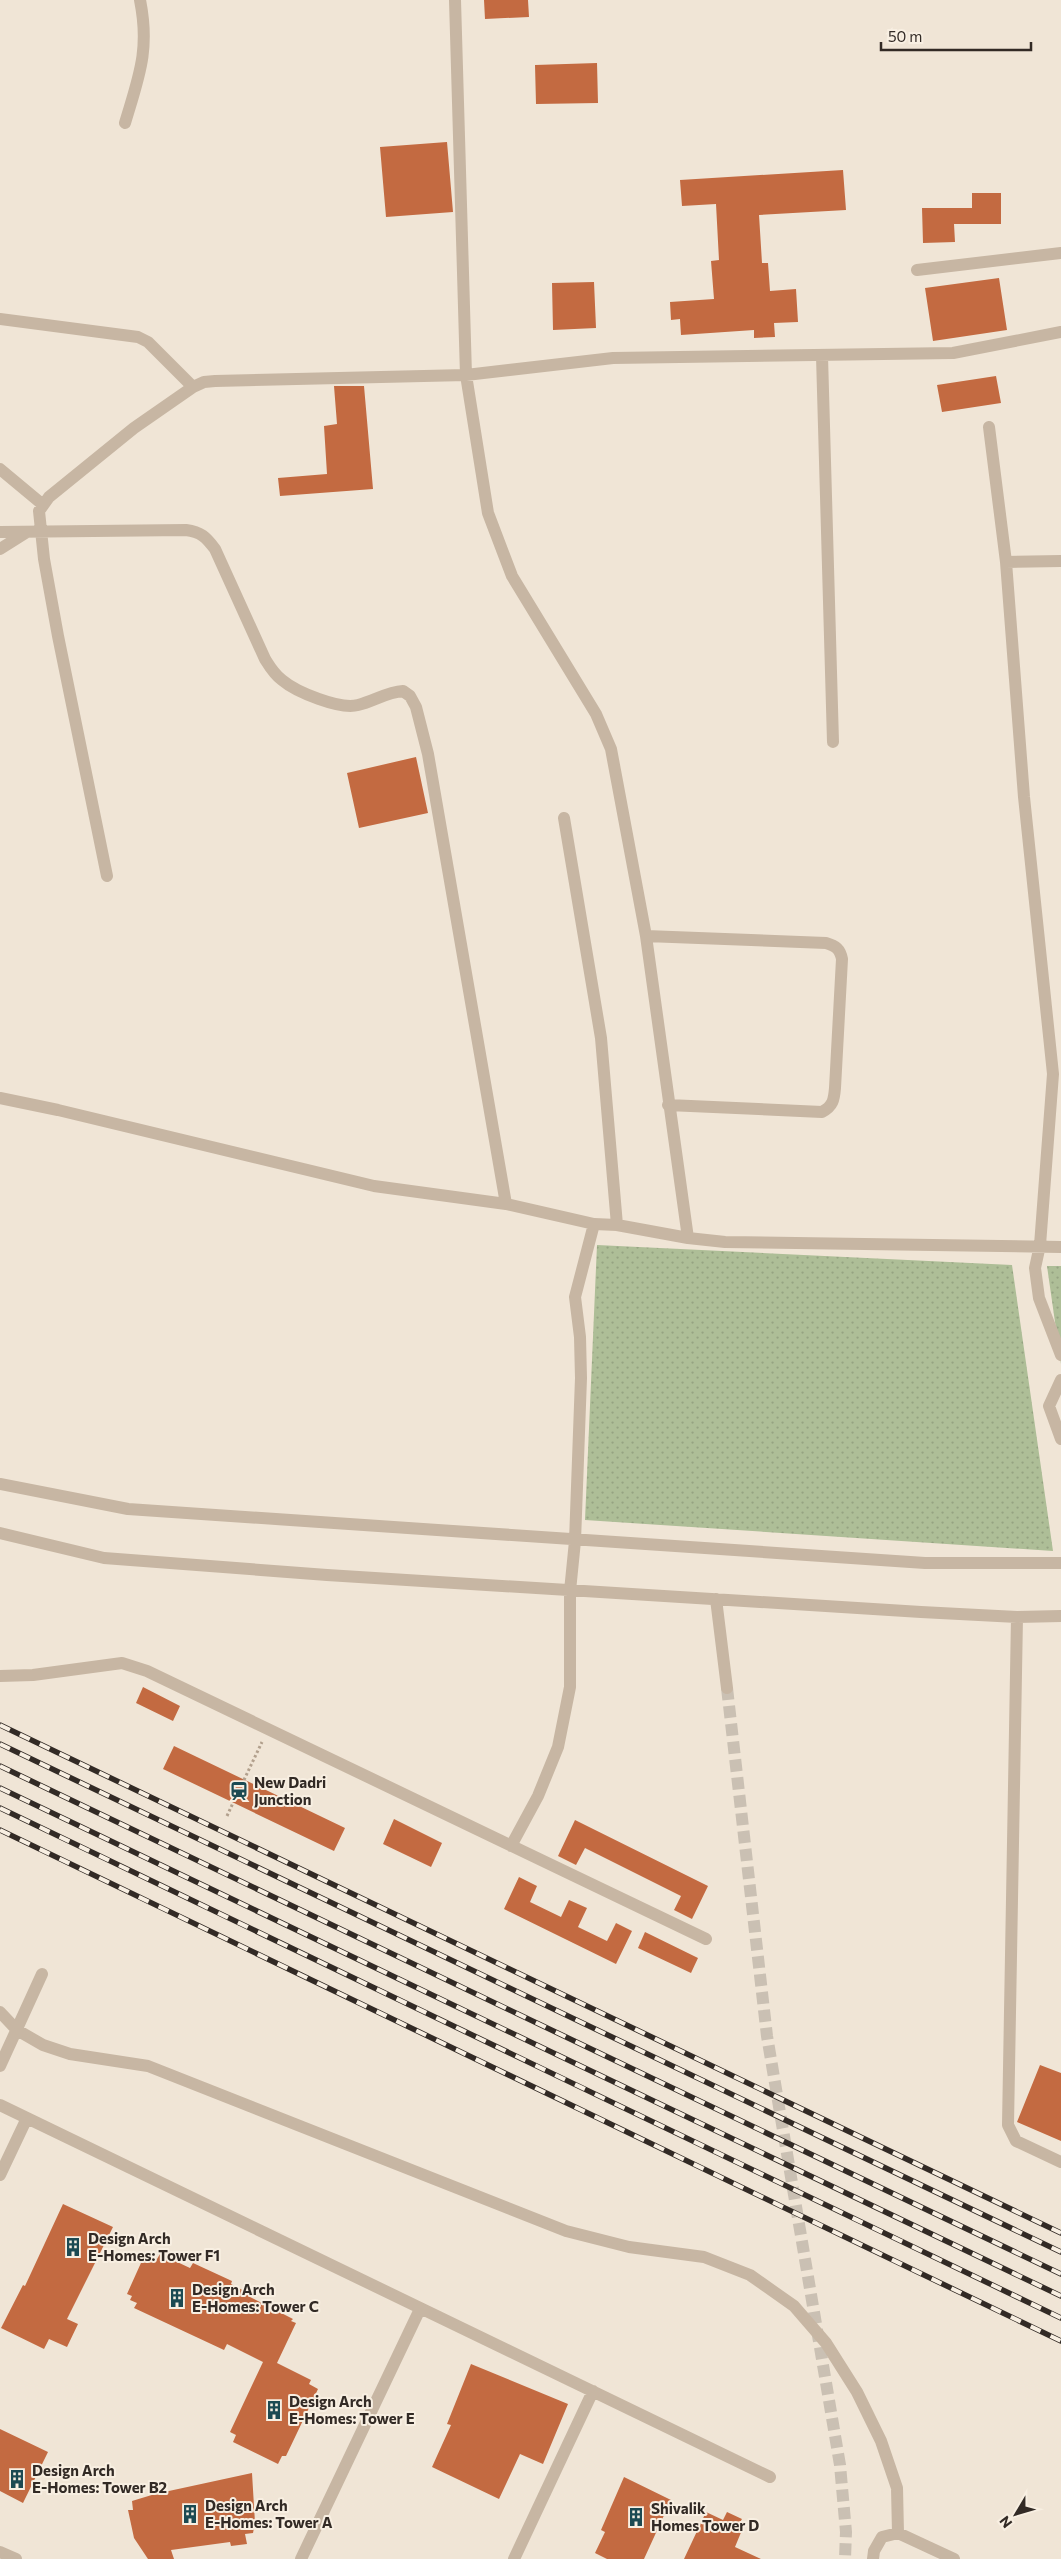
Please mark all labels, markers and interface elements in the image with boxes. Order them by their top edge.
scale bar [881,20,1031,52]
text: 50 m [888,27,922,45]
place label: New Dadri Junction [254,1773,326,1808]
station icon: New Dadri Junction [228,1780,250,1802]
place label: Design Arch E-Homes: Tower F1 [88,2229,220,2264]
building icon: Design Arch E-Homes: Tower F1 [62,2236,84,2258]
place label: Design Arch E-Homes: Tower C [192,2280,319,2315]
building icon: Design Arch E-Homes: Tower C [166,2287,188,2309]
place label: Design Arch E-Homes: Tower E [289,2392,415,2427]
building icon: Design Arch E-Homes: Tower E [263,2399,285,2421]
place label: Design Arch E-Homes: Tower B2 [32,2461,167,2496]
building icon: Design Arch E-Homes: Tower B2 [6,2468,28,2490]
north arrow [991,2489,1041,2539]
place label: Design Arch E-Homes: Tower A [205,2496,333,2531]
place label: Shivalik Homes Tower D [651,2499,759,2534]
building icon: Design Arch E-Homes: Tower A [179,2503,201,2525]
building icon: Shivalik Homes Tower D [625,2506,647,2528]
text: N [995,2513,1015,2532]

